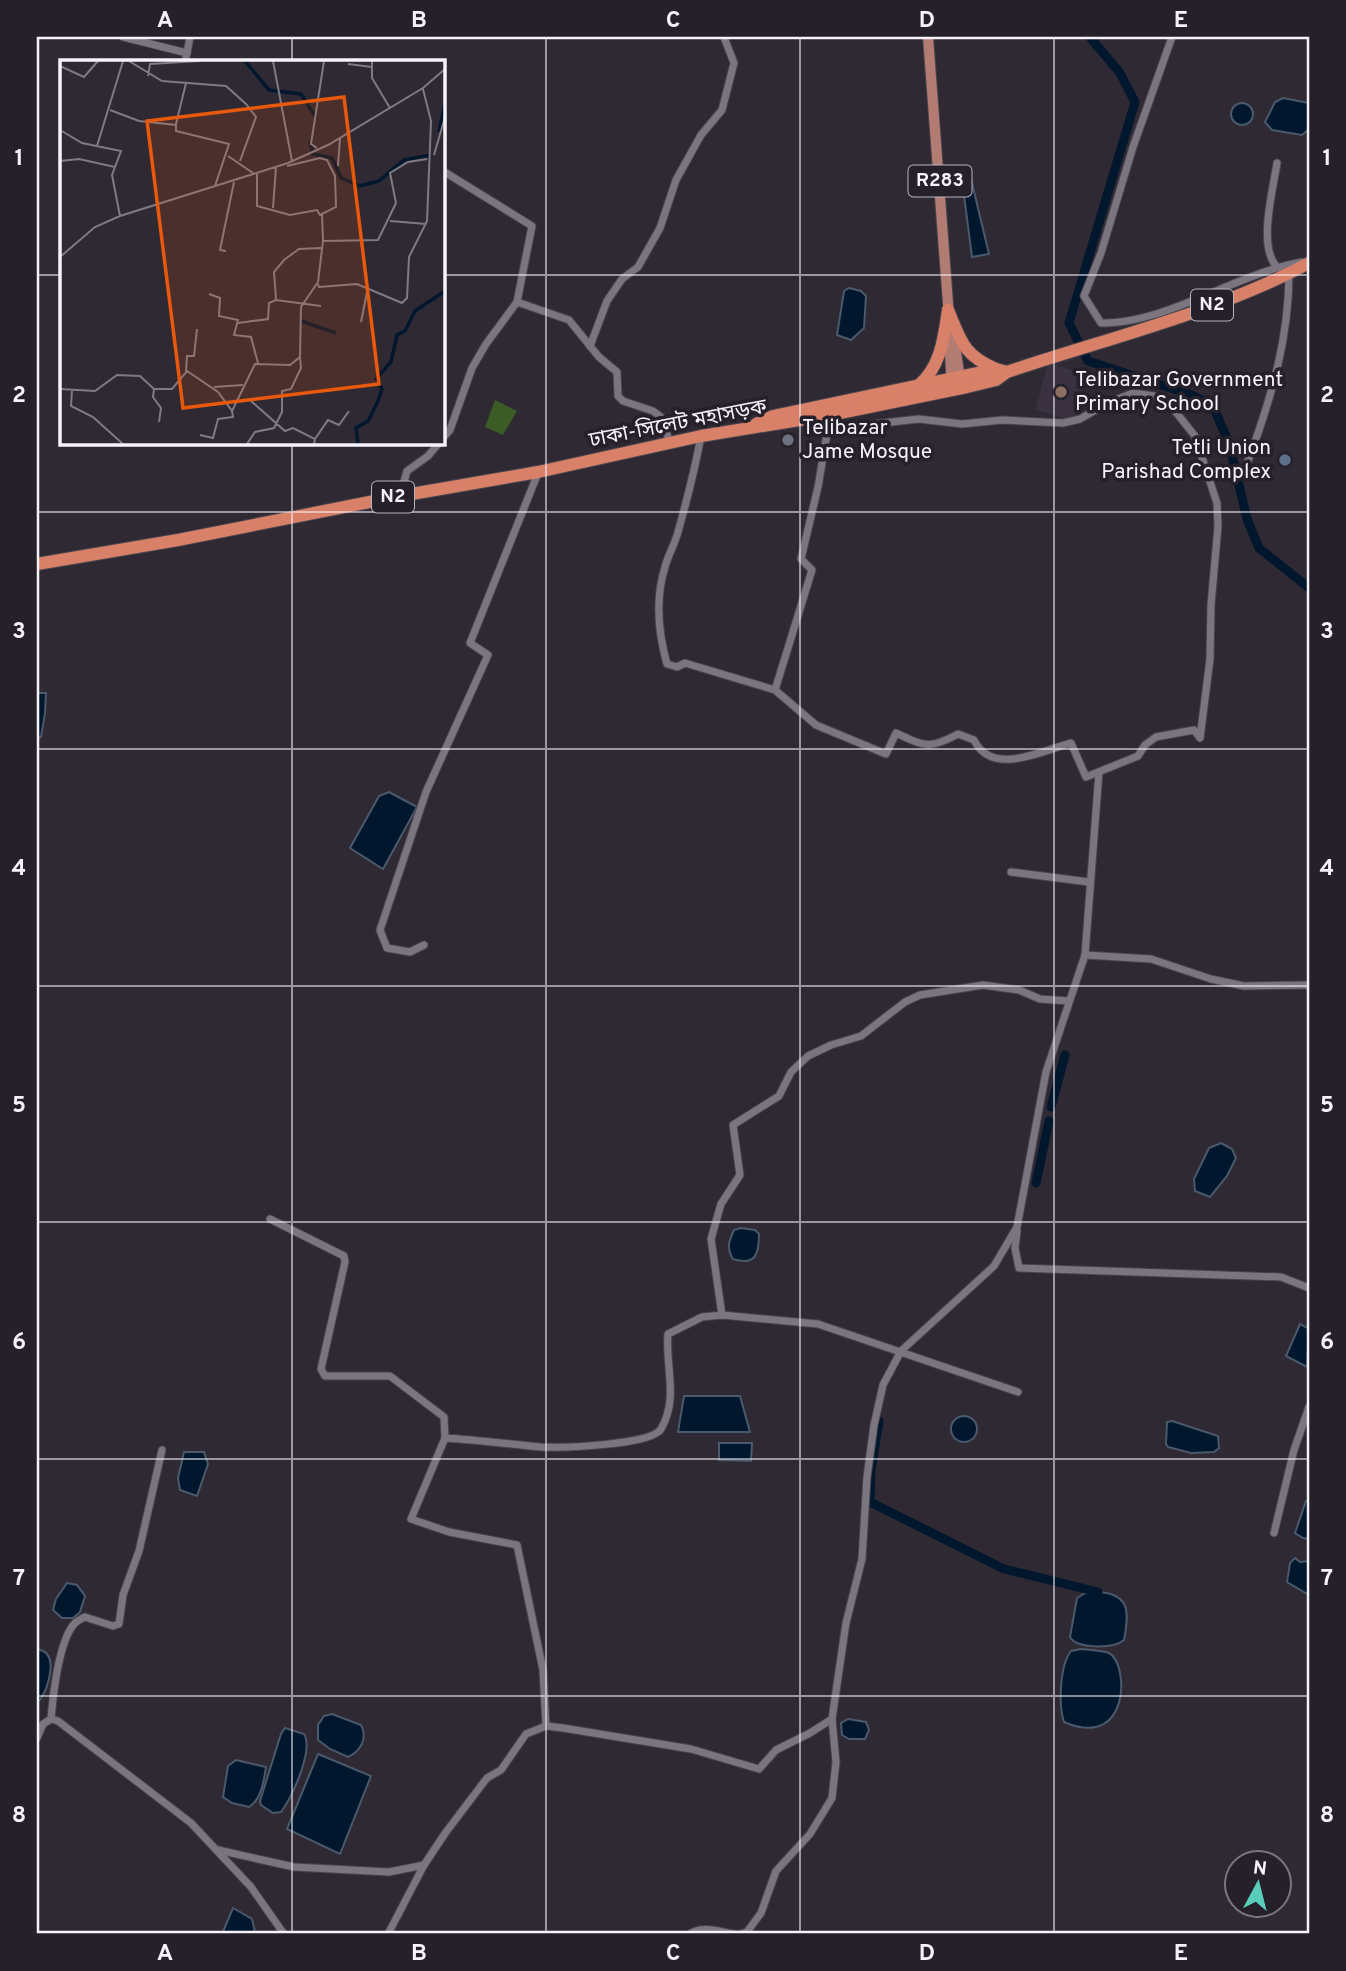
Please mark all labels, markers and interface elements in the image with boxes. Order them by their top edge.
text: A [157,7,173,36]
text: B [411,7,427,36]
text: C [666,7,680,36]
text: D [919,7,935,36]
text: E [1174,7,1188,36]
inset map [60,60,444,444]
text: 1 [14,145,24,174]
text: 1 [1322,145,1332,174]
road number: R283 [908,166,972,196]
road number: N2 [1191,290,1233,320]
place label: Telibazar Government Primary School [1075,367,1283,418]
text: 2 [12,382,26,411]
text: 2 [1320,382,1334,411]
marker: Telibazar Government Primary School [1053,384,1069,400]
street label: ঢাকা-সিলেট মহাসড়ক [586,393,770,455]
place label: Telibazar Jame Mosque [802,415,932,466]
marker: Telibazar Jame Mosque [780,432,796,448]
place label: Tetli Union Parishad Complex [1101,435,1271,486]
marker: Tetli Union Parishad Complex [1277,452,1293,468]
road number: N2 [372,482,414,512]
text: 3 [12,618,26,647]
text: 3 [1320,618,1334,647]
text: 4 [12,855,26,884]
text: 4 [1320,855,1334,884]
text: 5 [12,1092,26,1121]
text: 5 [1320,1092,1334,1121]
text: 6 [12,1329,26,1358]
text: 6 [1320,1329,1334,1358]
text: 7 [13,1565,25,1594]
text: 7 [1321,1565,1333,1594]
text: 8 [12,1802,26,1831]
text: 8 [1320,1802,1334,1831]
north arrow [1224,1848,1294,1918]
text: N [1252,1856,1268,1882]
text: A [157,1940,173,1969]
text: B [411,1940,427,1969]
text: C [666,1940,680,1969]
text: D [919,1940,935,1969]
text: E [1174,1940,1188,1969]

